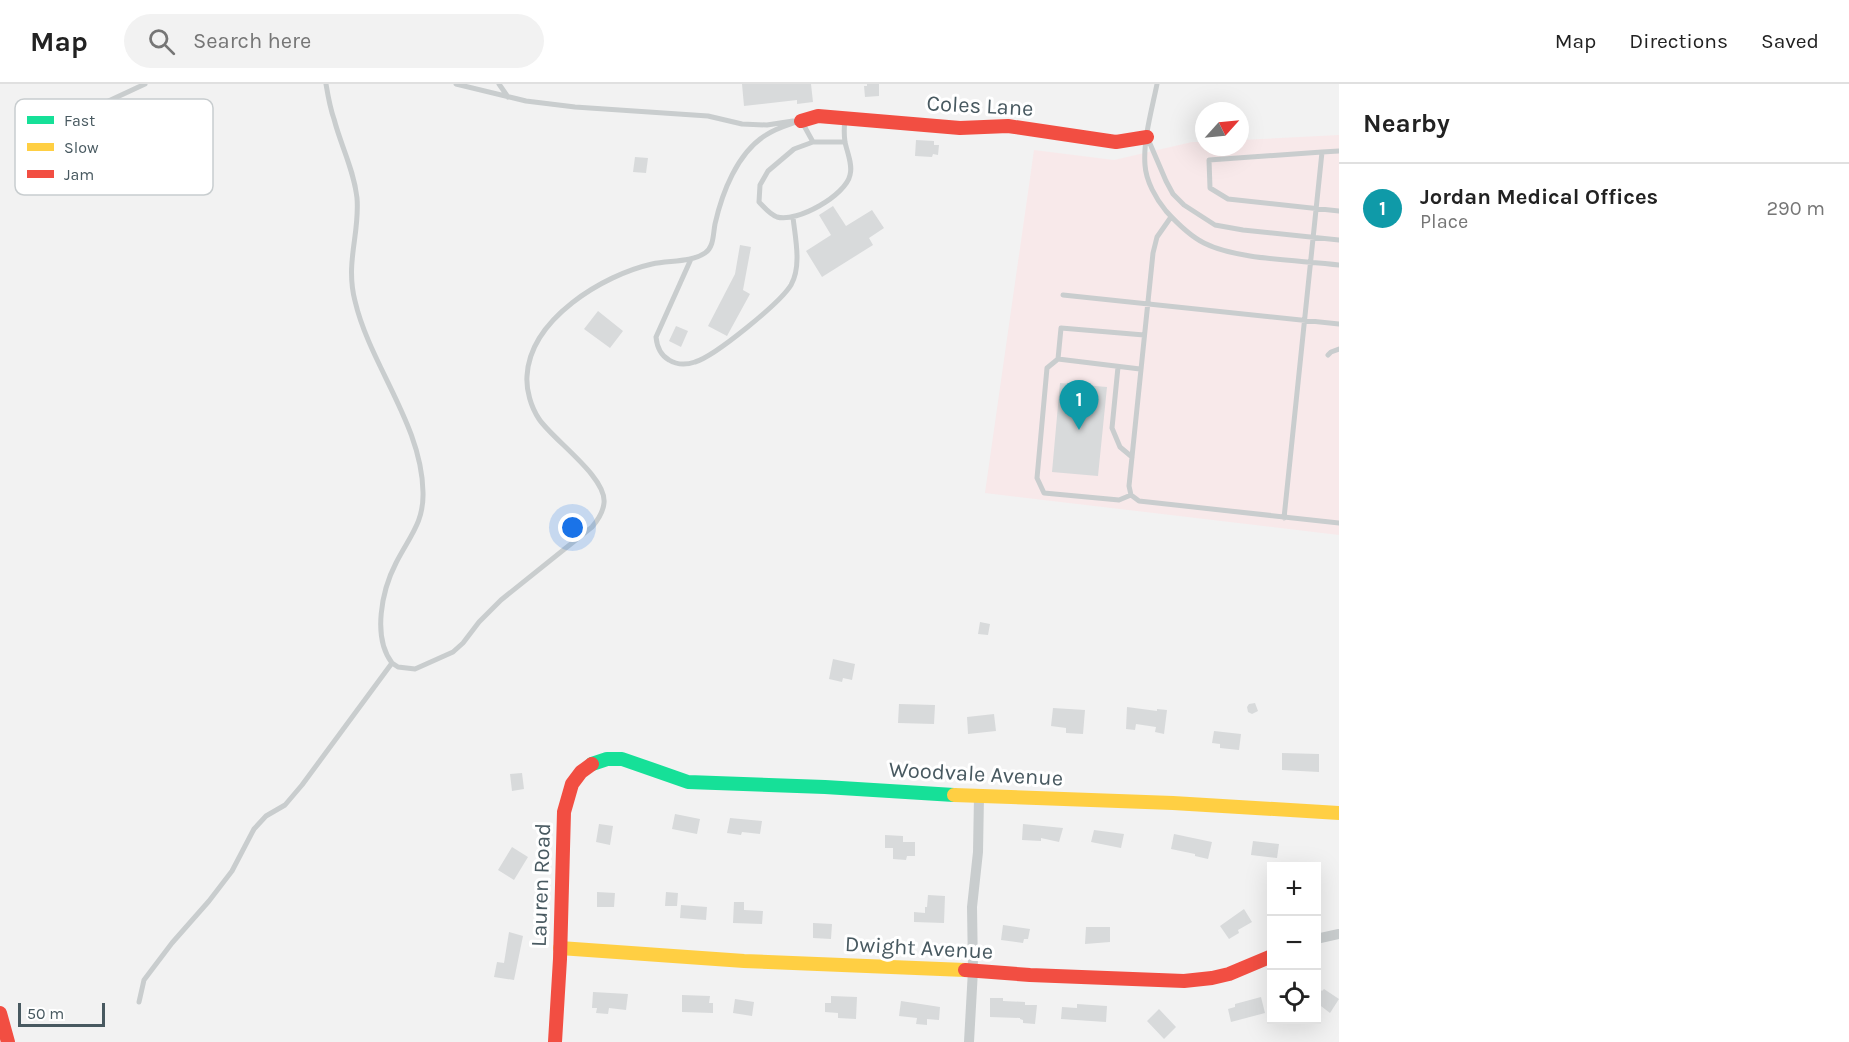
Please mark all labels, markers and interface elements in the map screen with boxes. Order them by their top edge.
search box [124,14,544,68]
text: Map [30,25,88,58]
icon: search [145,25,178,58]
text: Search here [193,28,311,54]
text: Map [1555,29,1596,53]
text: Directions [1629,29,1728,53]
text: Saved [1761,29,1819,53]
street label: Coles Lane [926,90,1034,122]
legend [15,99,213,195]
north arrow [1195,102,1249,156]
text: Nearby [1363,108,1450,139]
text: Fast [64,111,95,130]
text: Slow [64,138,99,157]
text: Jam [64,165,94,184]
text: Jordan Medical Offices [1420,184,1658,210]
text: 1 [1379,197,1386,220]
text: 290 m [1766,197,1825,220]
text: Place [1420,210,1468,233]
pin: 1 [1060,380,1098,430]
your location [558,513,587,542]
street label: Woodvale Avenue [888,756,1064,792]
street label: Lauren Road [526,823,556,947]
map controls [1267,862,1321,1024]
button: + [1267,862,1321,916]
button: − [1267,916,1321,970]
street label: Dwight Avenue [844,931,994,965]
button: locate [1267,970,1321,1024]
scale bar [18,1000,105,1028]
text: 50 m [27,1004,64,1023]

